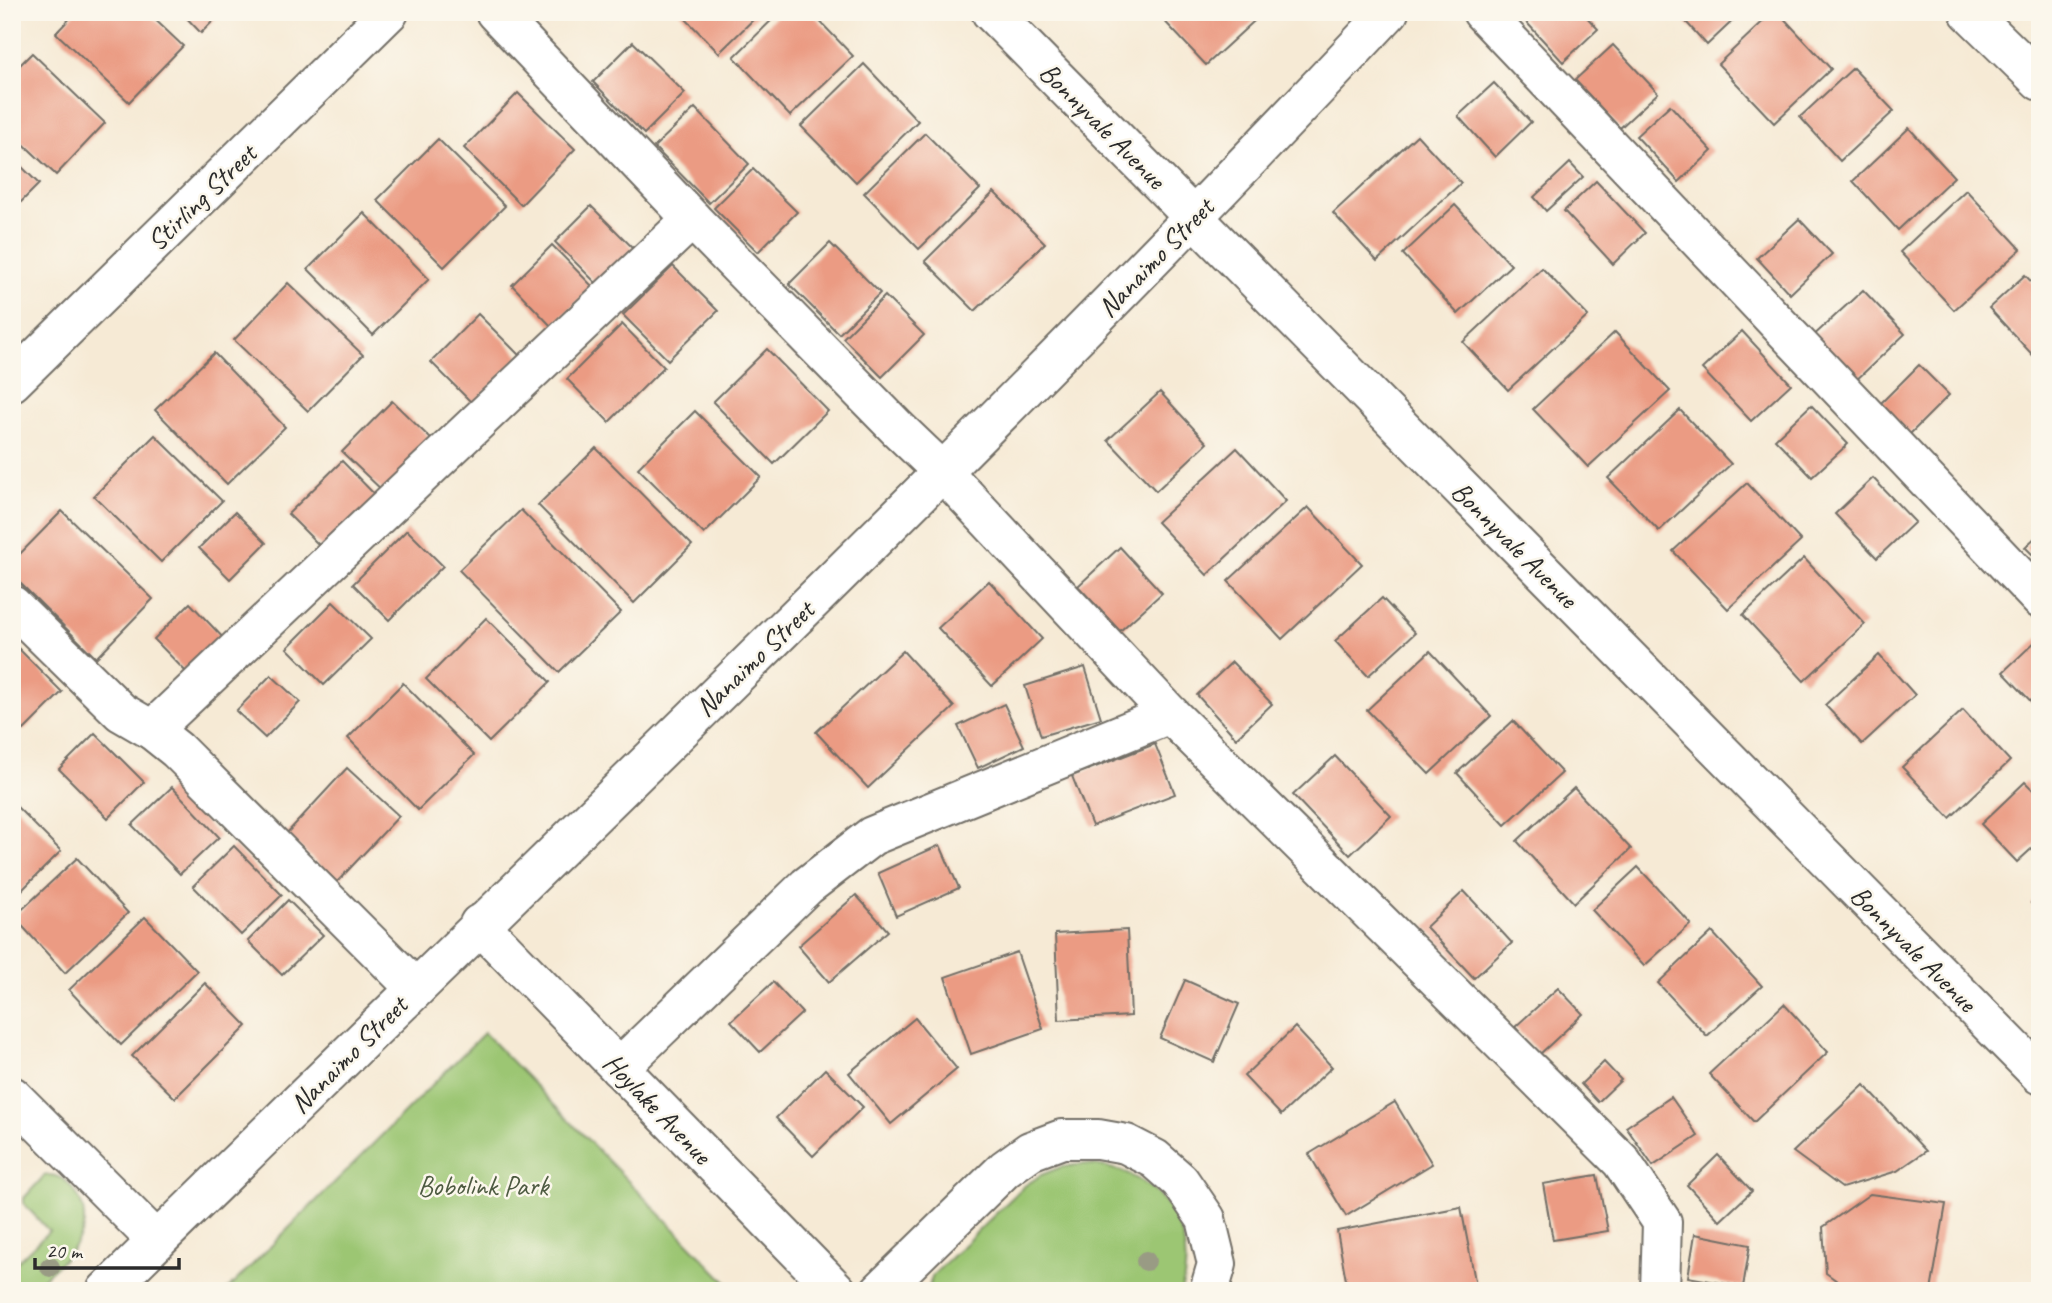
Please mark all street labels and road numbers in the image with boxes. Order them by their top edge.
street label: Bonnyvale Avenue [1032,55,1175,197]
street label: Stirling Street [139,135,265,258]
street label: Nanaimo Street [1090,188,1223,324]
street label: Bonnyvale Avenue [1444,474,1587,616]
street label: Nanaimo Street [687,591,823,724]
street label: Bonnyvale Avenue [1843,878,1986,1020]
street label: Nanaimo Street [282,986,417,1121]
street label: Hoylake Avenue [596,1045,721,1173]

